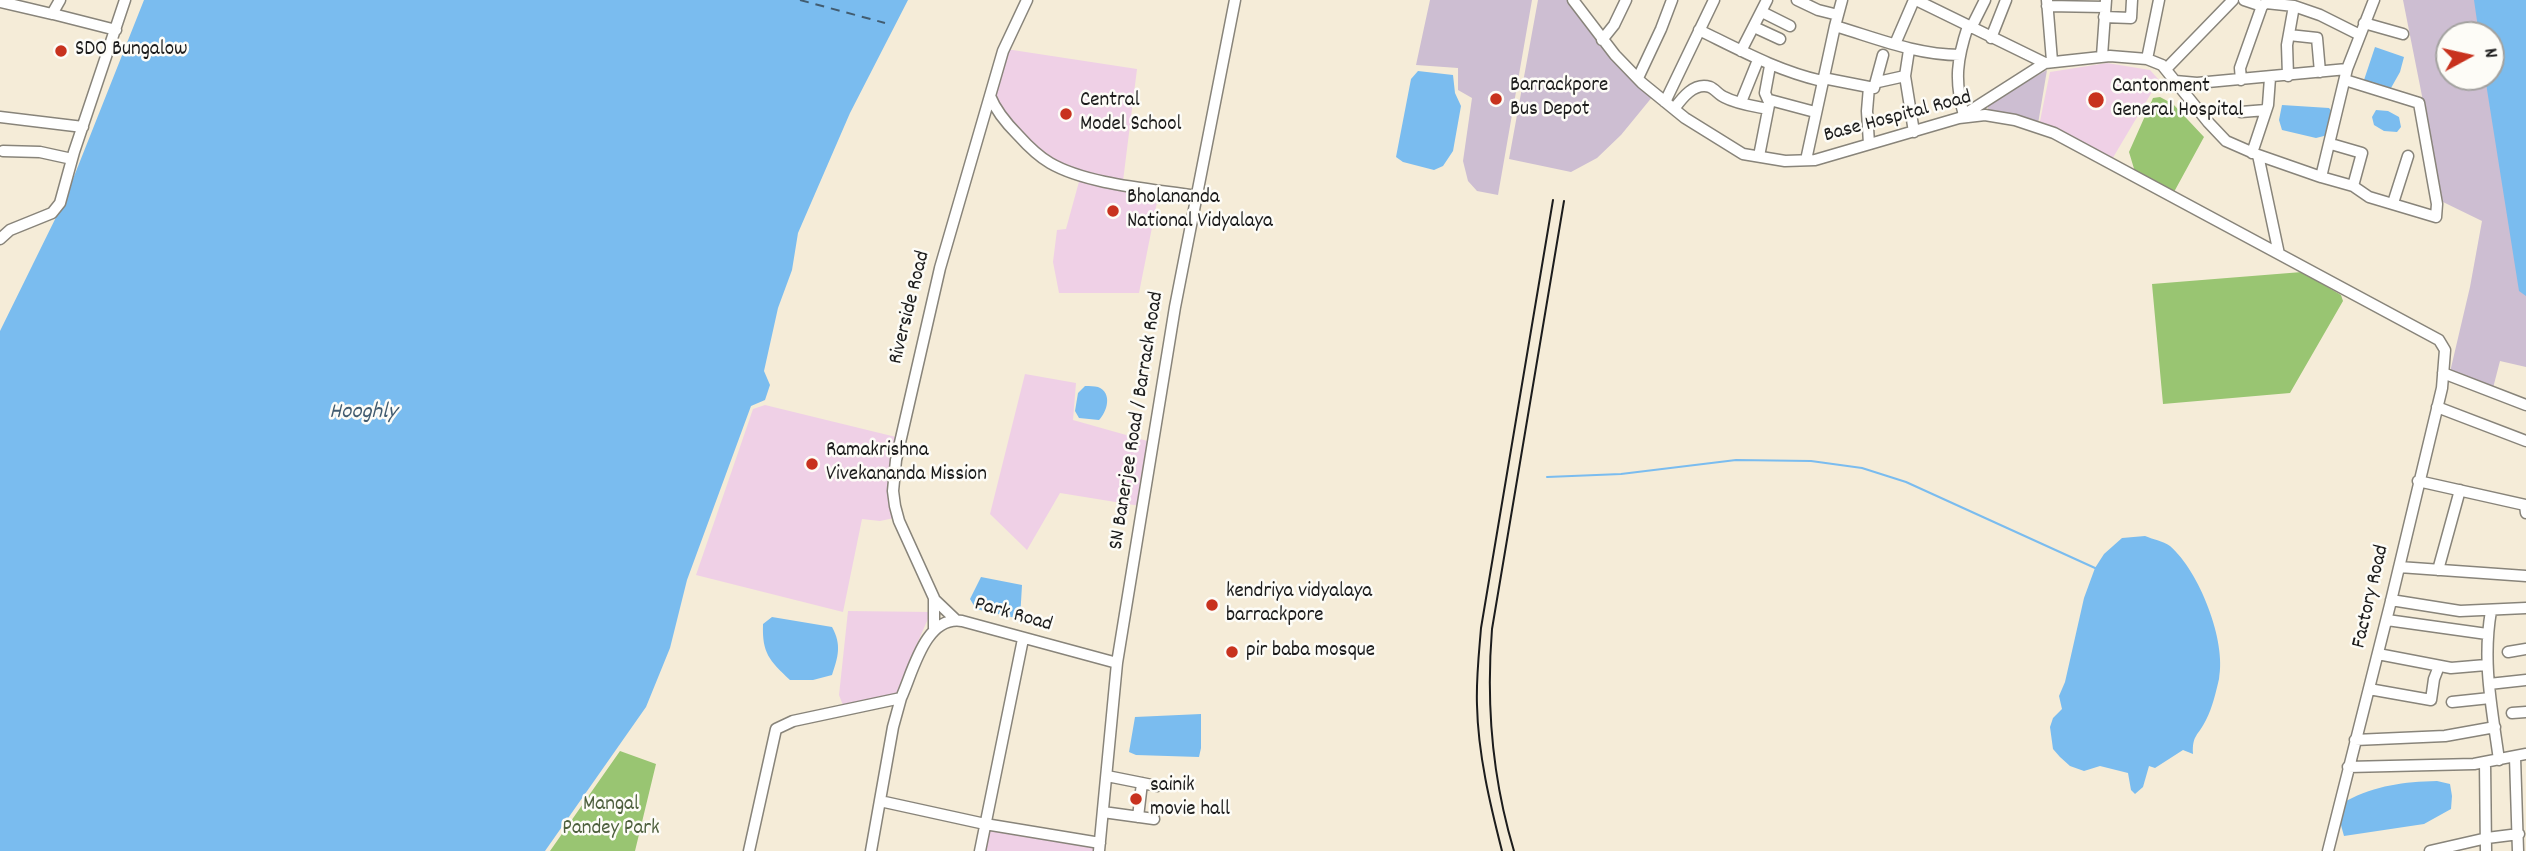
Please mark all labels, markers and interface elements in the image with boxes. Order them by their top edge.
north arrow [2435,21,2505,91]
place label: SDO Bungalow [75,38,188,64]
marker: SDO Bungalow [53,43,69,59]
text: N [2475,47,2503,60]
place label: Barrackpore Bus Depot [1510,74,1608,124]
place label: Cantonment General Hospital [2112,75,2243,125]
street label: Base Hospital Road [1821,86,1975,150]
place label: Central Model School [1080,89,1182,139]
marker: Cantonment General Hospital [2086,90,2106,110]
marker: Barrackpore Bus Depot [1488,91,1504,107]
marker: Central Model School [1058,106,1074,122]
place label: Bholananda National Vidyalaya [1127,186,1273,236]
marker: Bholananda National Vidyalaya [1105,203,1121,219]
street label: Riverside Road [885,249,937,367]
street label: SN Banerjee Road / Barrack Road [1105,290,1171,552]
water label: Hooghly [329,400,397,428]
place label: Ramakrishna Vivekananda Mission [826,439,987,489]
marker: Ramakrishna Vivekananda Mission [804,456,820,472]
street label: Factory Road [2348,543,2396,651]
place label: kendriya vidyalaya barrackpore [1226,580,1372,630]
street label: Park Road [971,593,1055,639]
marker: kendriya vidyalaya barrackpore [1204,597,1220,613]
place label: pir baba mosque [1246,639,1375,665]
marker: pir baba mosque [1224,644,1240,660]
place label: sainik movie hall [1150,774,1230,824]
marker: sainik movie hall [1128,791,1144,807]
park label: Mangal Pandey Park [562,793,660,843]

